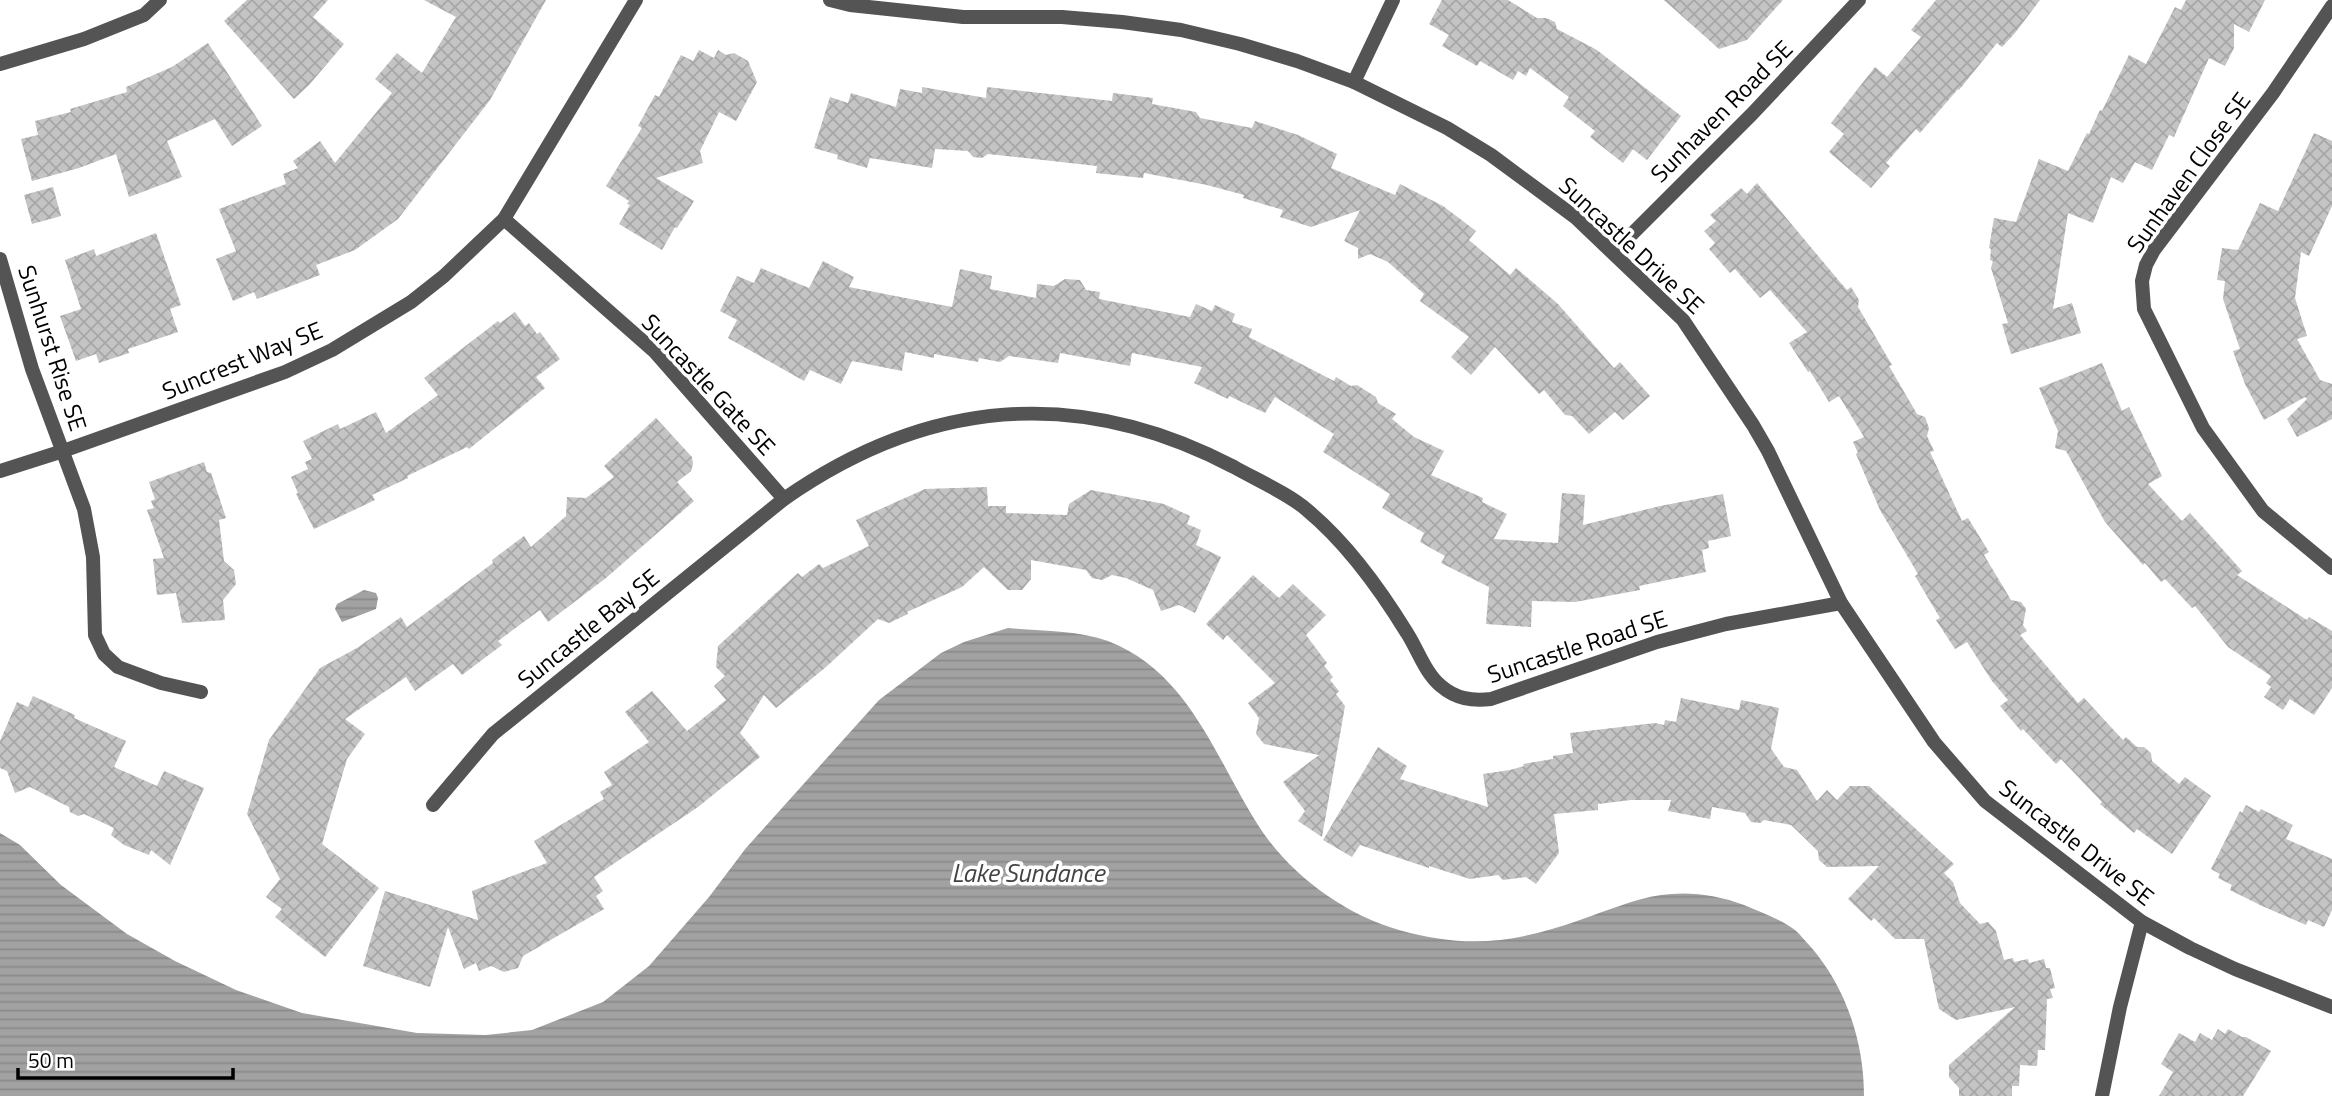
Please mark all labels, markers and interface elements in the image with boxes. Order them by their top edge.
street label: Sunhaven Road SE [1642,32,1800,190]
street label: Sunhaven Close SE [2117,84,2259,260]
street label: Suncastle Drive SE [1551,168,1713,322]
street label: Sunhurst Rise SE [9,260,97,436]
street label: Suncastle Gate SE [634,305,784,463]
street label: Suncrest Way SE [156,311,328,409]
street label: Suncastle Bay SE [509,559,667,697]
street label: Suncastle Road SE [1482,600,1672,692]
street label: Suncastle Drive SE [1992,770,2162,914]
water label: Lake Sundance [951,853,1107,892]
scale bar [18,1036,233,1080]
text: 50 m [28,1044,74,1076]

